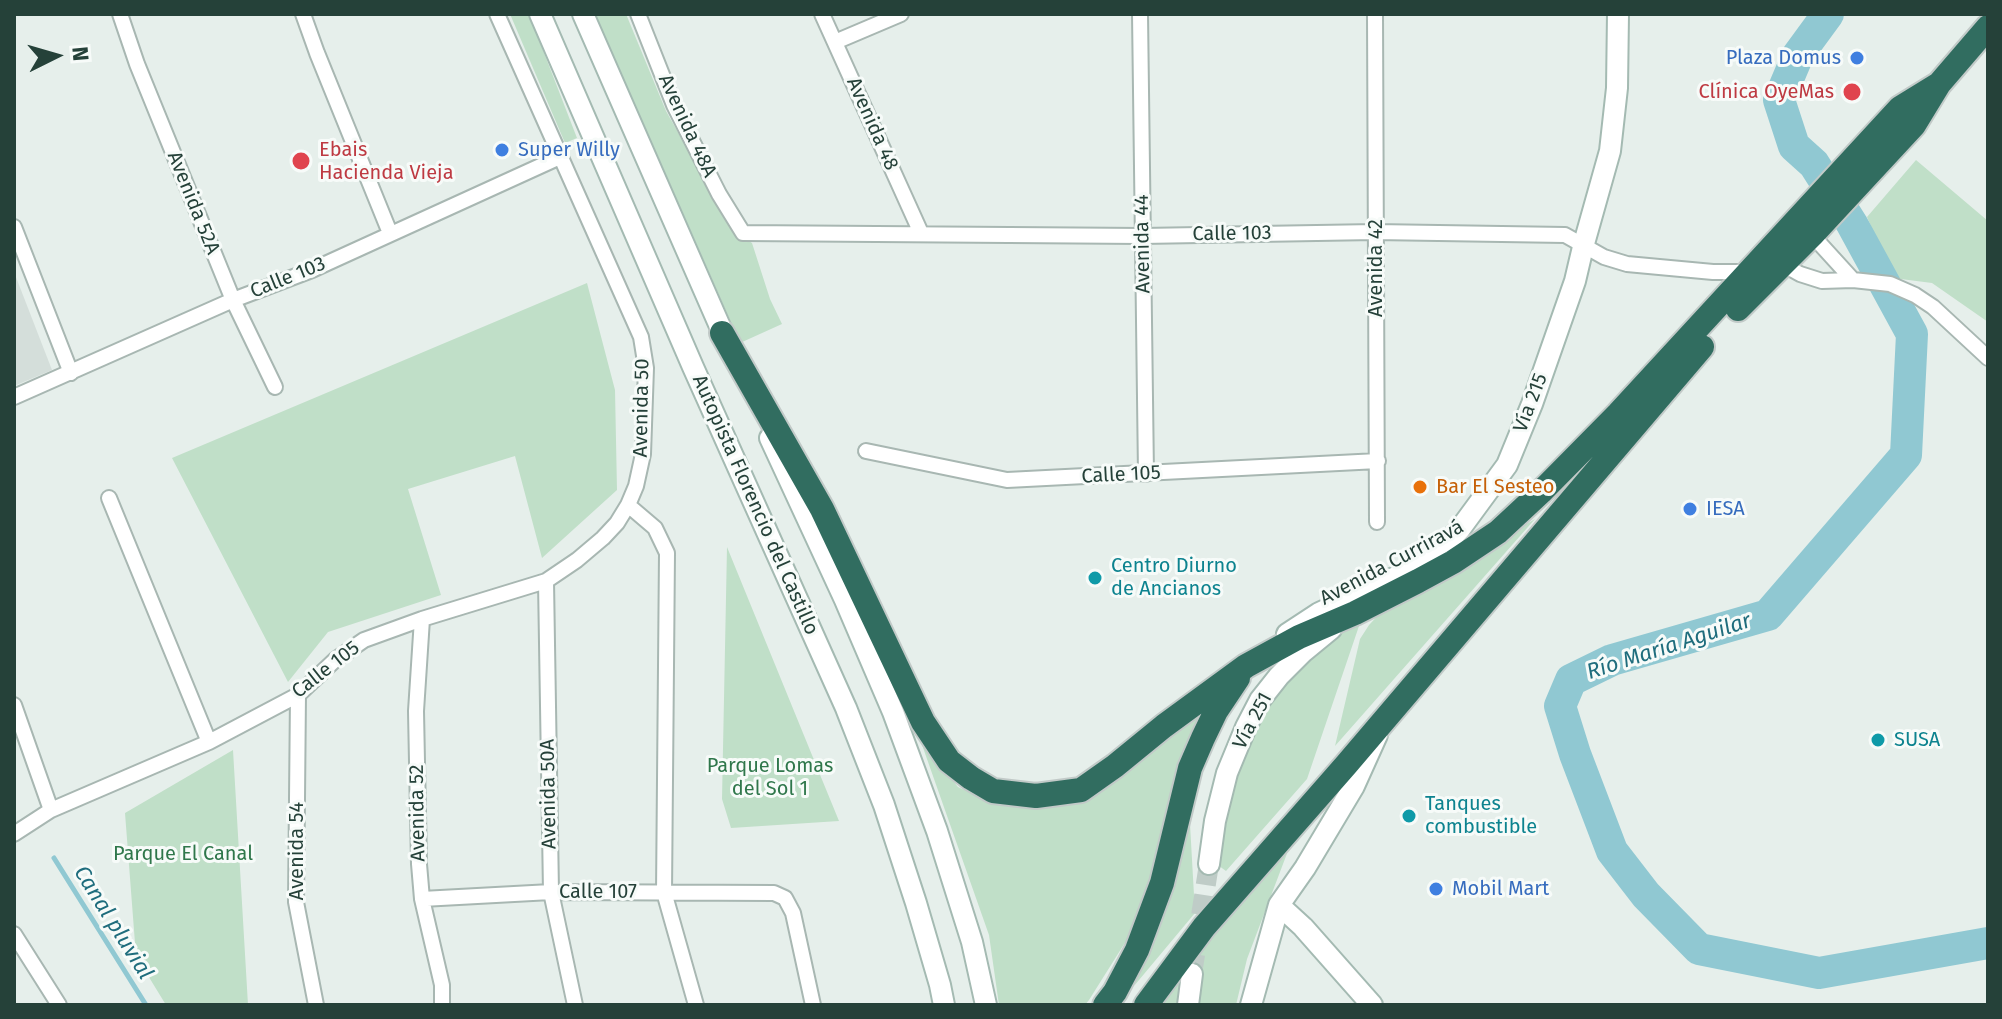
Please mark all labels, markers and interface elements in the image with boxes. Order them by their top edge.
north arrow [16,16,96,96]
text: N [66,45,94,62]
place label: Plaza Domus [1726,46,1841,70]
marker: Plaza Domus [1848,49,1866,67]
street label: Avenida 48A [653,71,721,181]
street label: Avenida 48 [841,74,903,174]
place label: Clínica OyeMas [1699,80,1834,104]
marker: Clínica OyeMas [1841,81,1863,103]
place label: Ebais Hacienda Vieja [319,138,454,185]
place label: Super Willy [518,138,620,162]
marker: Super Willy [493,141,511,159]
street label: Avenida 52A [162,148,224,258]
marker: Ebais Hacienda Vieja [290,150,312,172]
street label: Avenida 44 [1130,194,1156,294]
street label: Avenida 42 [1364,219,1388,317]
street label: Calle 103 [1192,221,1272,247]
street label: Calle 103 [247,252,329,304]
street label: Avenida 50 [629,358,655,458]
street label: Vía 215 [1509,370,1553,436]
street label: Autopista Florencio del Castillo [687,371,823,639]
street label: Calle 105 [1081,461,1161,489]
place label: Bar El Sesteo [1436,475,1554,499]
marker: Bar El Sesteo [1411,478,1429,496]
place label: IESA [1706,497,1745,521]
marker: IESA [1681,500,1699,518]
street label: Avenida Curriravá [1316,515,1468,611]
place label: Centro Diurno de Ancianos [1111,554,1237,601]
marker: Centro Diurno de Ancianos [1086,569,1104,587]
water label: Río María Aguilar [1584,608,1754,686]
street label: Calle 105 [287,636,365,704]
street label: Vía 251 [1228,689,1278,753]
place label: SUSA [1894,728,1940,752]
marker: SUSA [1869,731,1887,749]
street label: Avenida 50A [536,739,562,849]
park label: Parque Lomas del Sol 1 [707,754,833,801]
street label: Avenida 52 [405,764,431,862]
place label: Tanques combustible [1425,792,1537,839]
street label: Avenida 54 [285,802,309,900]
marker: Tanques combustible [1400,807,1418,825]
park label: Parque El Canal [113,842,253,866]
water label: Canal pluvial [68,861,158,985]
place label: Mobil Mart [1452,877,1549,901]
street label: Calle 107 [559,880,637,904]
marker: Mobil Mart [1427,880,1445,898]

